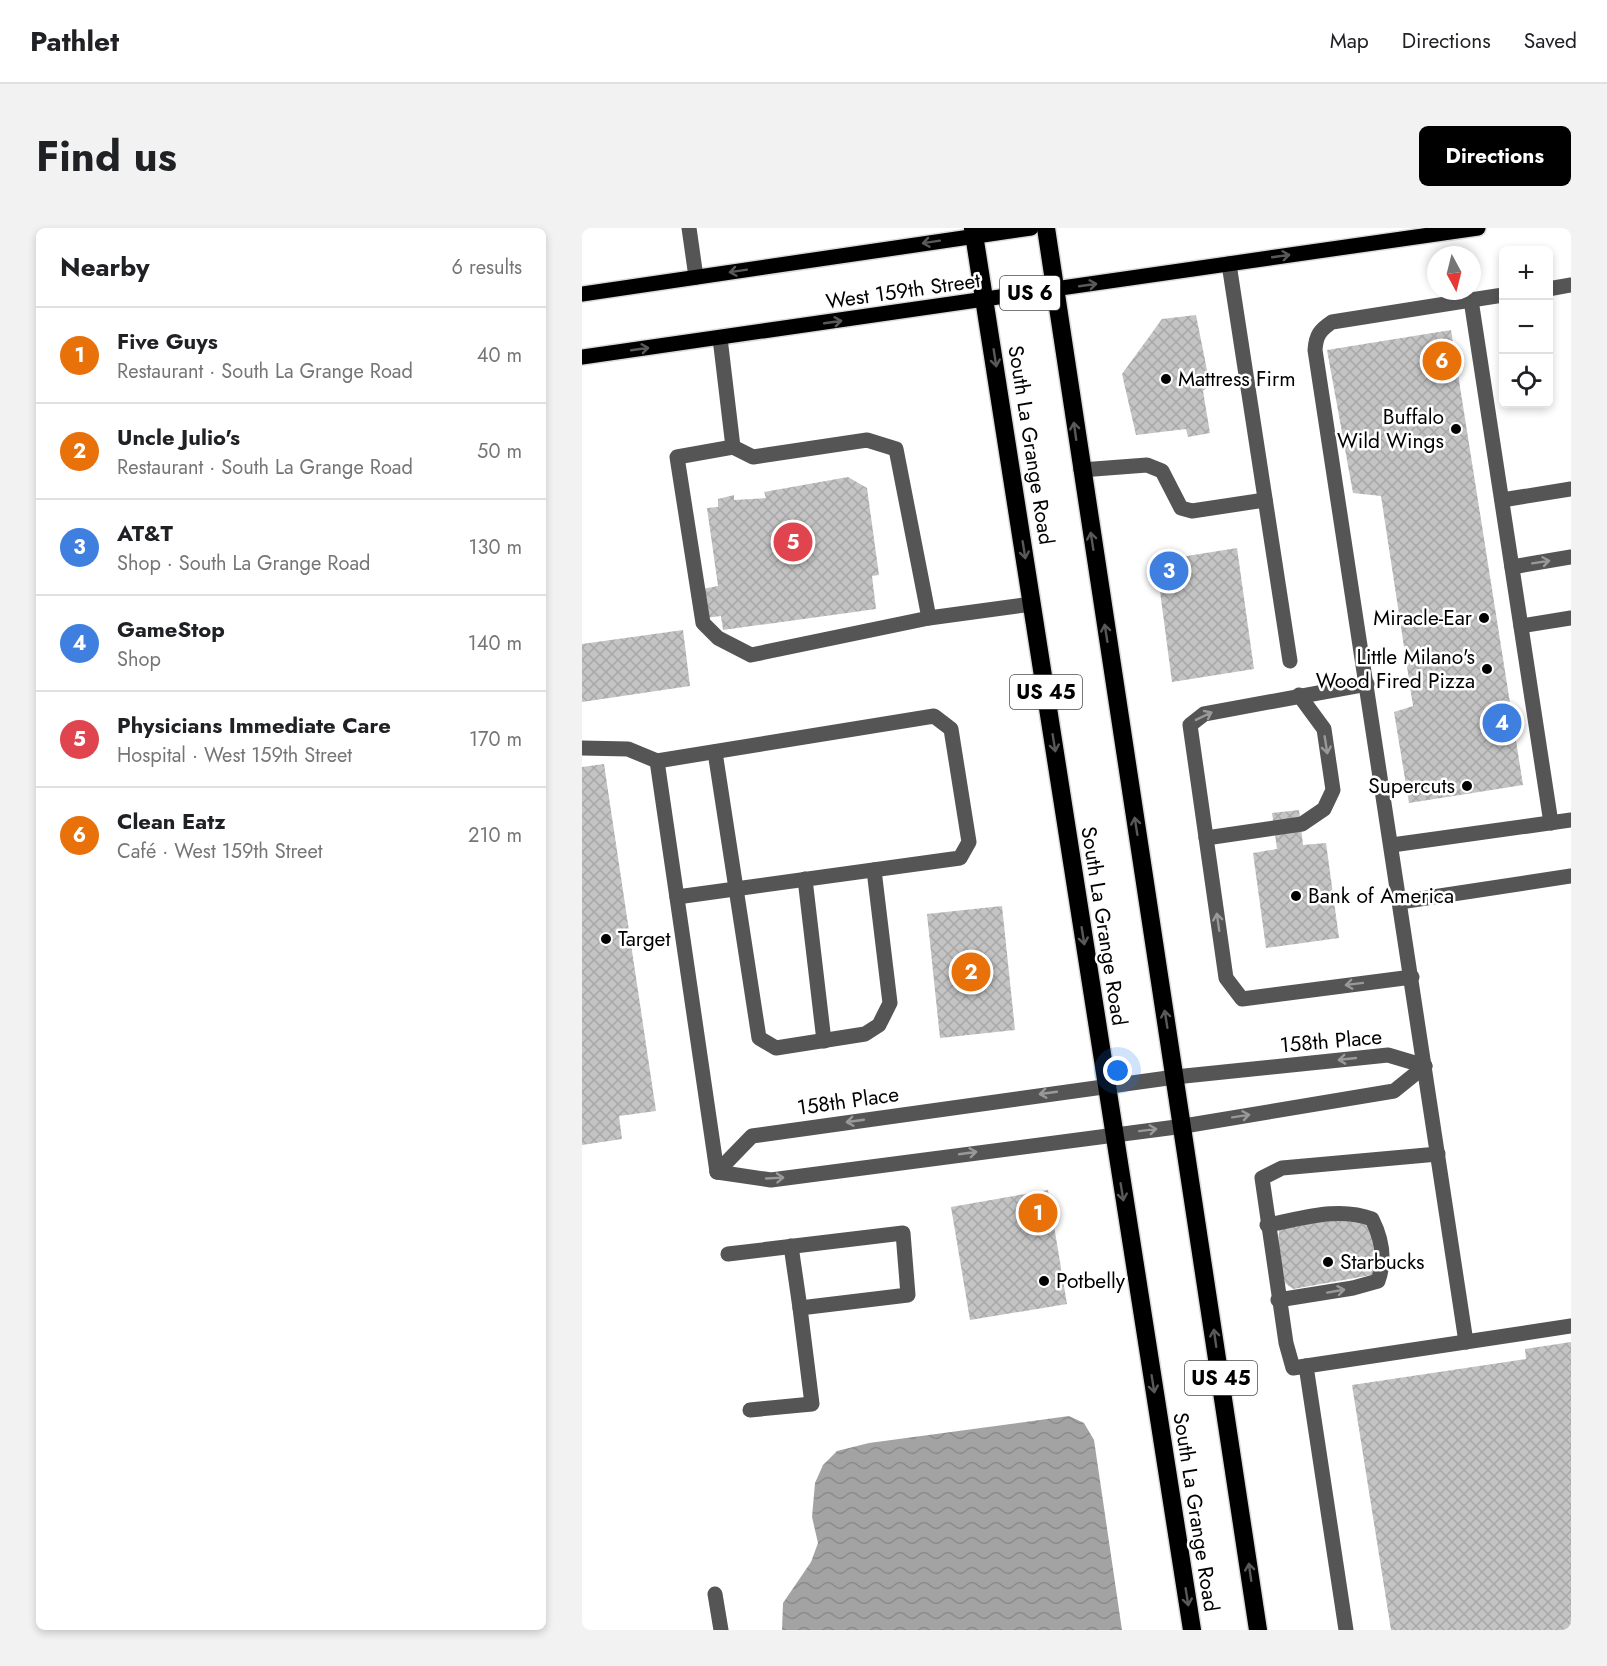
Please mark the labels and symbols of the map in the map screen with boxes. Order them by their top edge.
one-way arrow [922,236,941,247]
north arrow [1427,246,1481,300]
one-way arrow [1271,251,1291,262]
one-way arrow [729,265,749,276]
street label: West 159th Street [824,265,982,317]
road number: US 6 [1000,276,1060,310]
one-way arrow [1078,279,1098,290]
one-way arrow [823,317,842,328]
pin: 6 [1422,338,1462,384]
street label: South La Grange Road [1000,343,1062,547]
one-way arrow [630,344,649,355]
one-way arrow [989,347,1000,367]
place label: Mattress Firm [1178,364,1296,394]
marker: Mattress Firm [1159,372,1173,386]
place label: Buffalo Wild Wings [1337,402,1444,456]
one-way arrow [1070,421,1081,441]
marker: Buffalo Wild Wings [1449,422,1463,436]
pin: 5 [774,520,812,564]
one-way arrow [1086,532,1097,552]
one-way arrow [1019,540,1030,560]
pin: 3 [1150,548,1188,594]
one-way arrow [1531,556,1551,567]
place label: Miracle-Ear [1373,603,1473,633]
marker: Miracle-Ear [1477,611,1491,625]
one-way arrow [1100,624,1111,644]
place label: Little Milano's Wood Fired Pizza [1316,642,1475,696]
marker: Little Milano's Wood Fired Pizza [1480,662,1494,676]
road number: US 45 [1010,675,1082,709]
pin: 4 [1482,700,1522,746]
one-way arrow [1195,710,1213,722]
one-way arrow [1048,733,1059,752]
one-way arrow [1321,735,1332,755]
place label: Supercuts [1368,771,1455,801]
marker: Supercuts [1460,779,1474,793]
one-way arrow [1130,817,1141,836]
street label: South La Grange Road [1073,824,1135,1028]
place label: Bank of America [1308,881,1454,911]
marker: Bank of America [1289,889,1303,903]
one-way arrow [1213,913,1224,932]
place label: Target [618,924,670,954]
one-way arrow [1078,926,1089,945]
marker: Target [599,932,613,946]
pin: 2 [952,950,990,994]
one-way arrow [1344,979,1364,990]
one-way arrow [1161,1009,1172,1029]
street label: 158th Place [1279,1022,1384,1060]
one-way arrow [1337,1054,1357,1065]
your location [1103,1056,1132,1085]
street label: 158th Place [795,1079,901,1123]
one-way arrow [1038,1088,1058,1099]
one-way arrow [1231,1110,1251,1121]
one-way arrow [845,1115,865,1126]
one-way arrow [1138,1124,1158,1135]
one-way arrow [958,1148,978,1159]
one-way arrow [765,1173,784,1184]
one-way arrow [1117,1181,1128,1201]
pin: 1 [1018,1190,1058,1236]
place label: Starbucks [1340,1247,1425,1277]
marker: Starbucks [1321,1255,1335,1269]
place label: Potbelly [1056,1266,1126,1296]
marker: Potbelly [1037,1274,1051,1288]
one-way arrow [1326,1285,1346,1296]
one-way arrow [1210,1328,1221,1348]
road number: US 45 [1185,1361,1257,1395]
one-way arrow [1147,1374,1158,1394]
street label: South La Grange Road [1165,1410,1227,1614]
one-way arrow [1244,1563,1255,1583]
one-way arrow [1181,1587,1192,1607]

